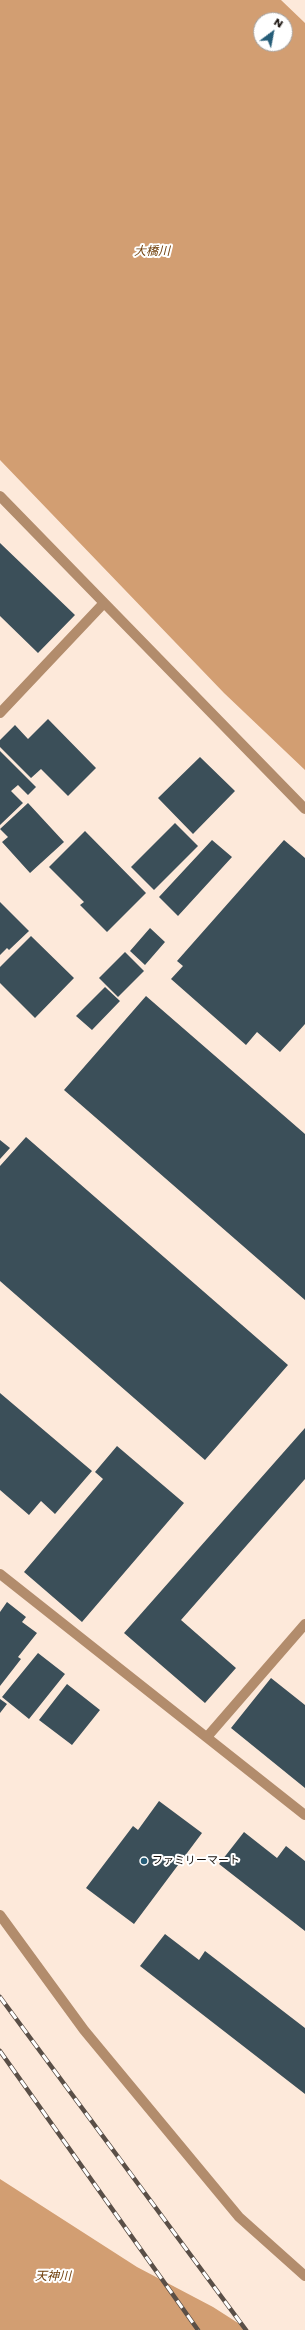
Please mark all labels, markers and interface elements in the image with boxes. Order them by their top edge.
north arrow [253,12,293,52]
text: N [271,14,287,32]
water label: 大橋川 [134,245,170,259]
place label: ファミリーマート [152,1854,240,1868]
marker: ファミリーマート [139,1856,149,1866]
water label: 天神川 [35,2270,71,2284]

